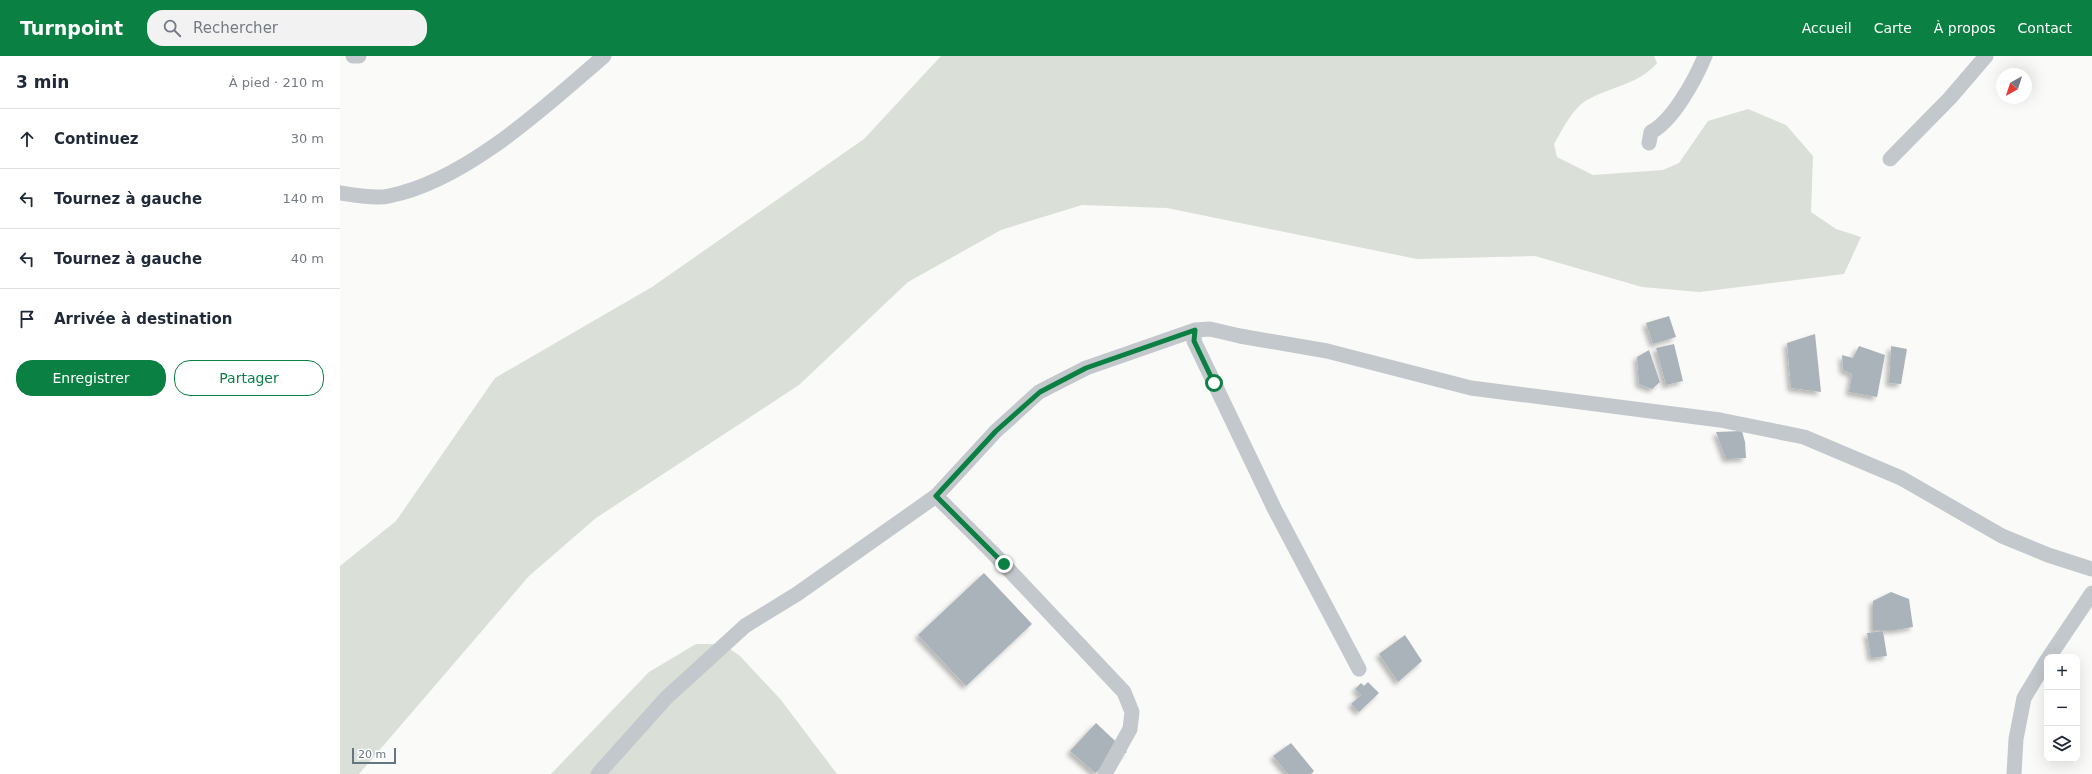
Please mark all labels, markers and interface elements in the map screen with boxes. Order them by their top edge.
search box [147,10,427,46]
text: Turnpoint [20,17,123,39]
icon: search [161,17,183,39]
text: Rechercher [193,19,278,37]
text: Accueil [1802,20,1852,36]
text: Carte [1874,20,1912,36]
text: À propos [1934,20,1996,36]
text: Contact [2018,20,2072,36]
north arrow [1996,68,2032,104]
text: 3 min [16,72,69,92]
text: À pied · 210 m [229,75,324,90]
icon: ahead [16,128,38,150]
text: Continuez [54,130,139,148]
text: 30 m [291,131,324,146]
icon: left [16,188,38,210]
text: Tournez à gauche [54,190,202,208]
text: 140 m [282,191,324,206]
icon: left [16,248,38,270]
text: Tournez à gauche [54,250,202,268]
text: 40 m [291,251,324,266]
icon: arrive [16,308,38,330]
text: Arrivée à destination [54,310,232,328]
button: Enregistrer [16,360,166,396]
button: Partager [174,360,324,396]
route start [1205,374,1223,392]
route end [995,555,1013,573]
map controls [2044,654,2080,762]
button: + [2044,654,2080,690]
button: − [2044,690,2080,726]
button: layers [2044,726,2080,762]
scale bar [352,746,396,765]
text: 20 m [358,748,386,761]

